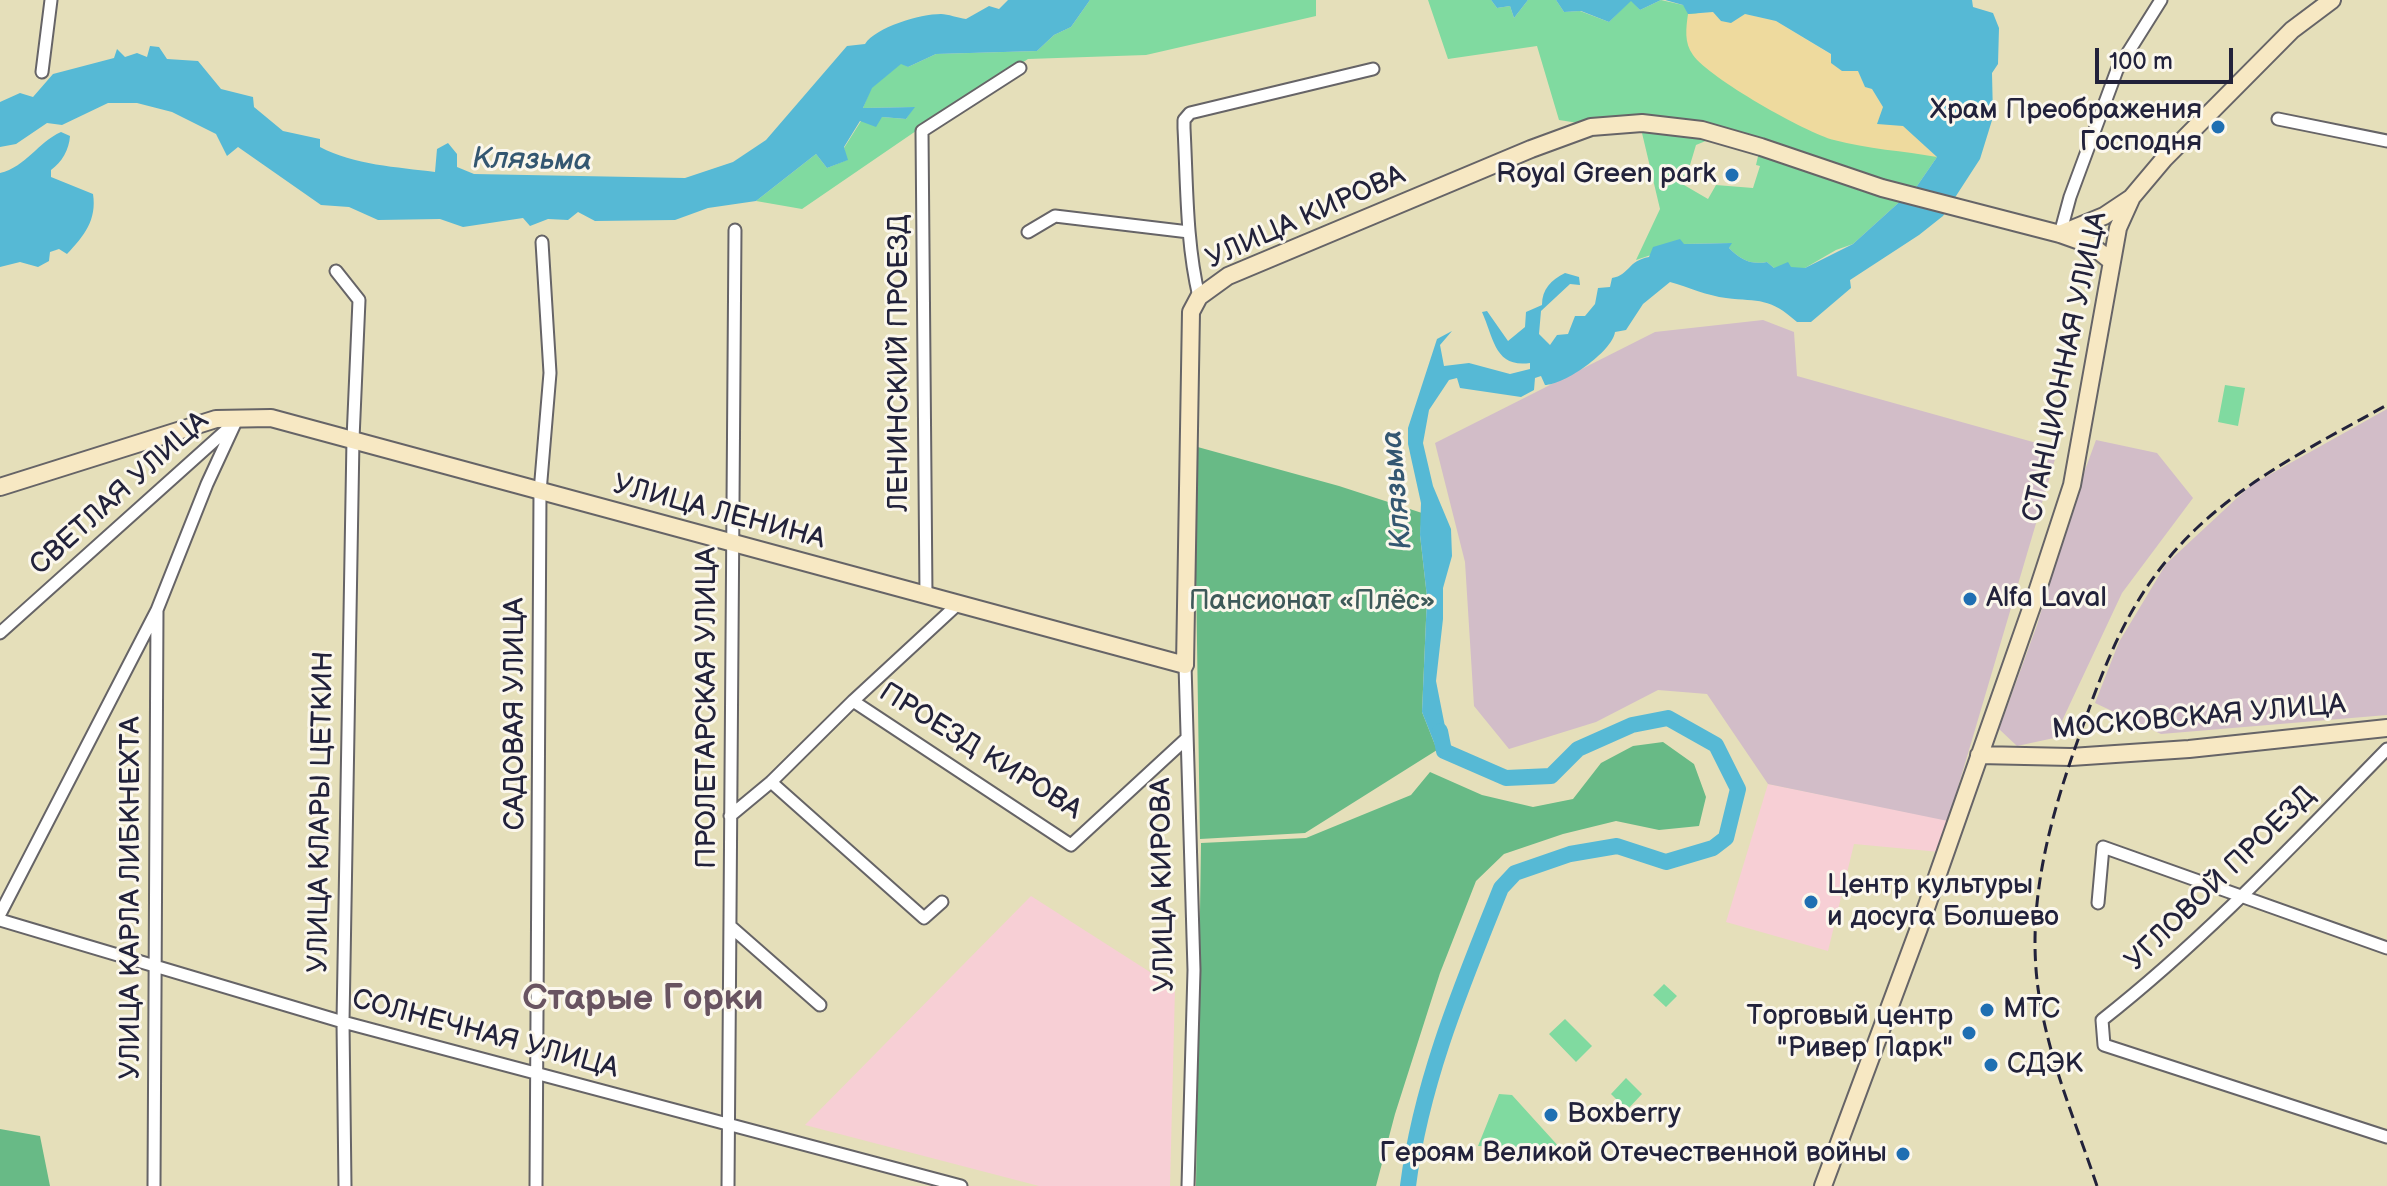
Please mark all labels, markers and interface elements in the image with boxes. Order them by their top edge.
scale bar [2099,32,2237,82]
text: 100 m [2109,47,2173,76]
place label: Храм Преображения Господня [1930,94,2202,160]
marker: Храм Преображения Господня [2209,118,2227,136]
water label: Клязьма [472,142,592,180]
place label: Royal Green park [1496,158,1716,192]
street label: УЛИЦА КИРОВА [1201,159,1411,277]
marker: Royal Green park [1723,166,1741,184]
street label: СТАНЦИОННАЯ УЛИЦА [2017,209,2115,525]
street label: ЛЕНИНСКИЙ ПРОЕЗД [883,214,917,512]
street label: СВЕТЛАЯ УЛИЦА [24,405,216,583]
water label: Клязьма [1375,429,1421,551]
street label: УЛИЦА ЛЕНИНА [609,469,829,557]
street label: ПРОЛЕТАРСКАЯ УЛИЦА [691,547,725,869]
place label: Alfa Laval [1986,582,2107,616]
park label: Пансионат «Плёс» [1189,585,1435,619]
marker: Alfa Laval [1961,590,1979,608]
street label: САДОВАЯ УЛИЦА [499,598,533,830]
street label: УЛИЦА КЛАРЫ ЦЕТКИН [302,651,342,973]
street label: ПРОЕЗД КИРОВА [873,676,1087,828]
street label: МОСКОВСКАЯ УЛИЦА [2051,688,2347,748]
street label: УЛИЦА КАРЛА ЛИБКНЕХТА [115,716,149,1080]
street label: УЛИЦА КИРОВА [1145,778,1183,992]
street label: УГЛОВОЙ ПРОЕЗД [2119,780,2323,978]
place label: Центр культуры и досуга Болшево [1827,869,2059,935]
marker: Центр культуры и досуга Болшево [1802,893,1820,911]
district label: Старые Горки [522,978,764,1022]
street label: СОЛНЕЧНАЯ УЛИЦА [348,983,622,1087]
place label: МТС [2003,993,2060,1027]
place label: Торговый центр "Ривер Парк" [1746,1000,1953,1066]
marker: МТС [1978,1001,1996,1019]
marker: Торговый центр "Ривер Парк" [1960,1024,1978,1042]
place label: СДЭК [2007,1048,2083,1082]
marker: СДЭК [1982,1056,2000,1074]
place label: Boxberry [1567,1098,1681,1132]
marker: Boxberry [1542,1106,1560,1124]
place label: Героям Великой Отечественной войны [1380,1137,1887,1171]
marker: Героям Великой Отечественной войны [1894,1145,1912,1163]

